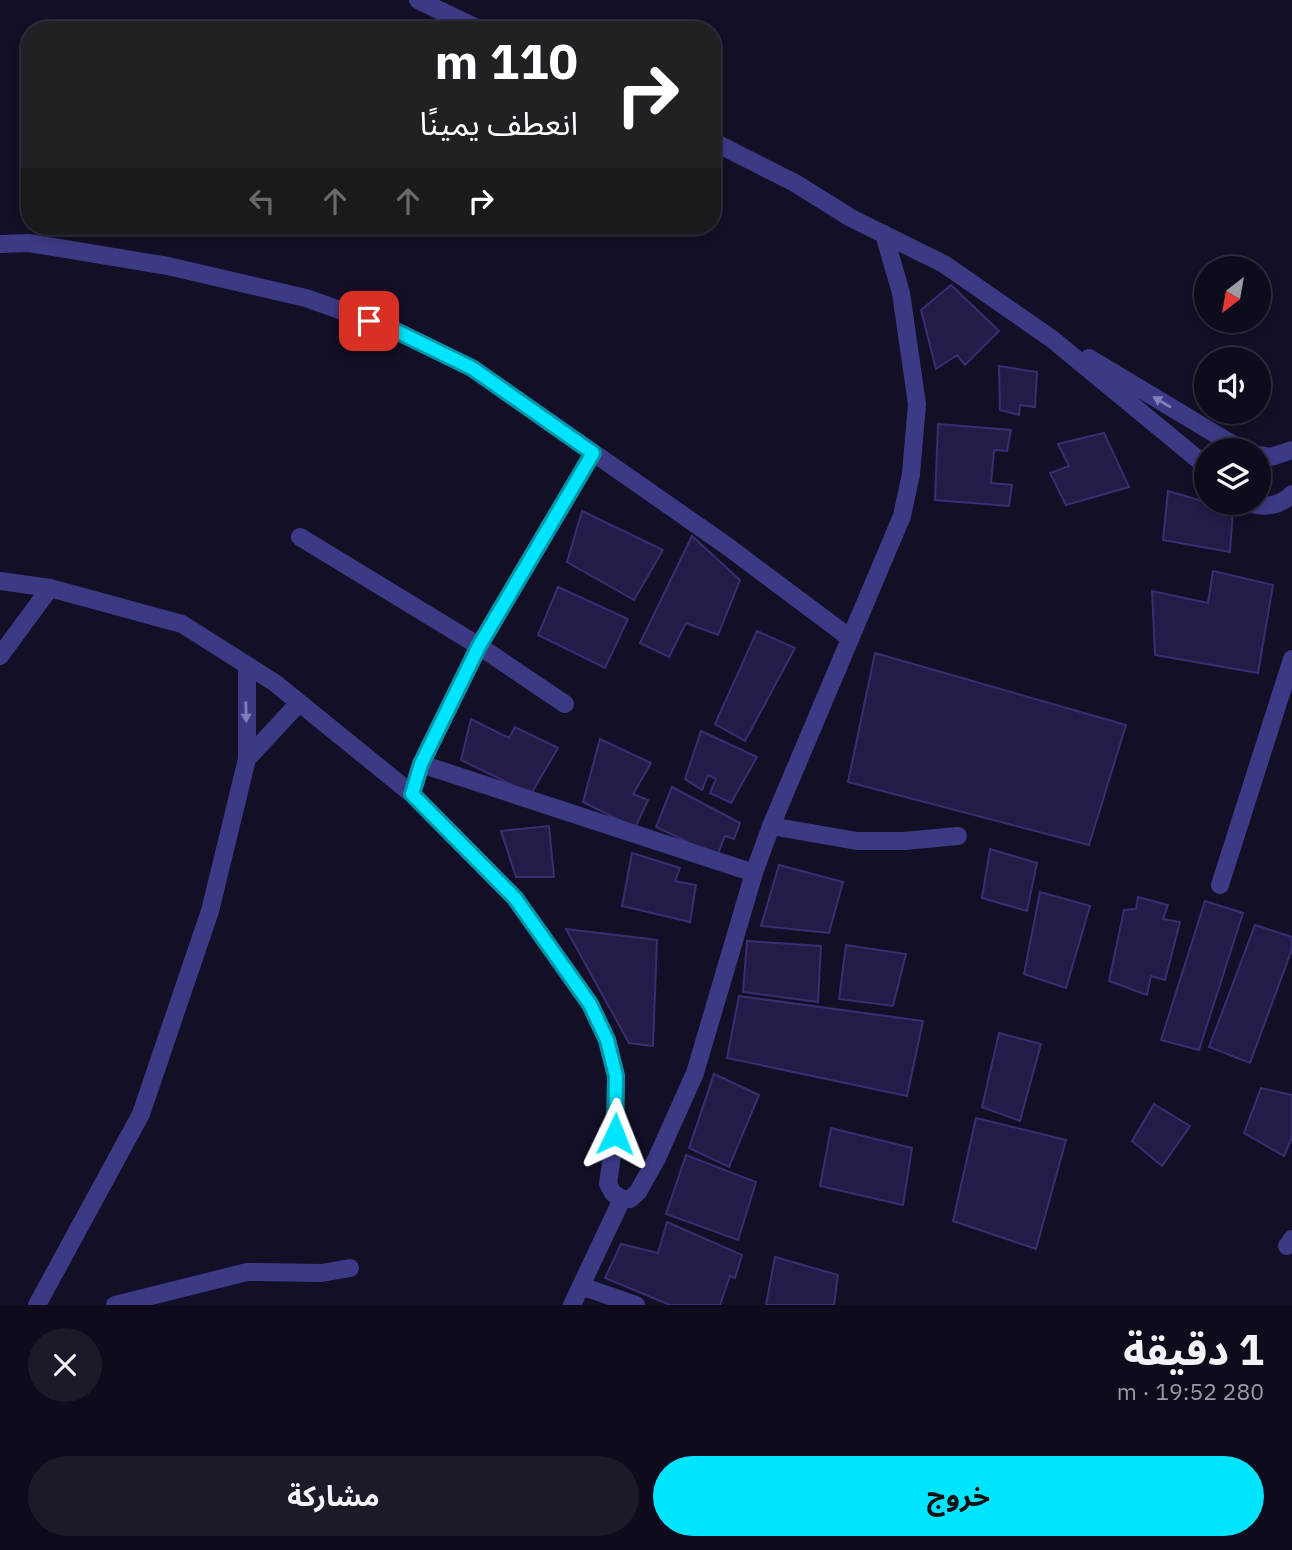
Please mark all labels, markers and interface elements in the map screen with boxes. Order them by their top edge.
text: 110 m [434,29,578,92]
icon: right [602,49,693,140]
text: انعطف يمينًا [419,102,578,144]
icon: left [243,182,281,220]
icon: ahead [316,182,354,220]
icon: ahead [389,182,427,220]
icon: right [462,182,500,220]
north arrow [1194,256,1270,332]
map controls [1194,256,1271,515]
pin [339,291,399,351]
icon: arrive [350,302,388,340]
button: sound [1194,347,1271,424]
one-way arrow [1153,396,1172,409]
button: layers [1194,438,1271,515]
one-way arrow [240,702,252,724]
position arrow [578,1097,652,1171]
text: 1 دقيقة [1123,1322,1264,1377]
button: close [28,1328,102,1402]
text: 280 m · 19:52 [1117,1376,1264,1406]
button: مشاركة [28,1456,639,1536]
button: خروج [653,1456,1264,1536]

